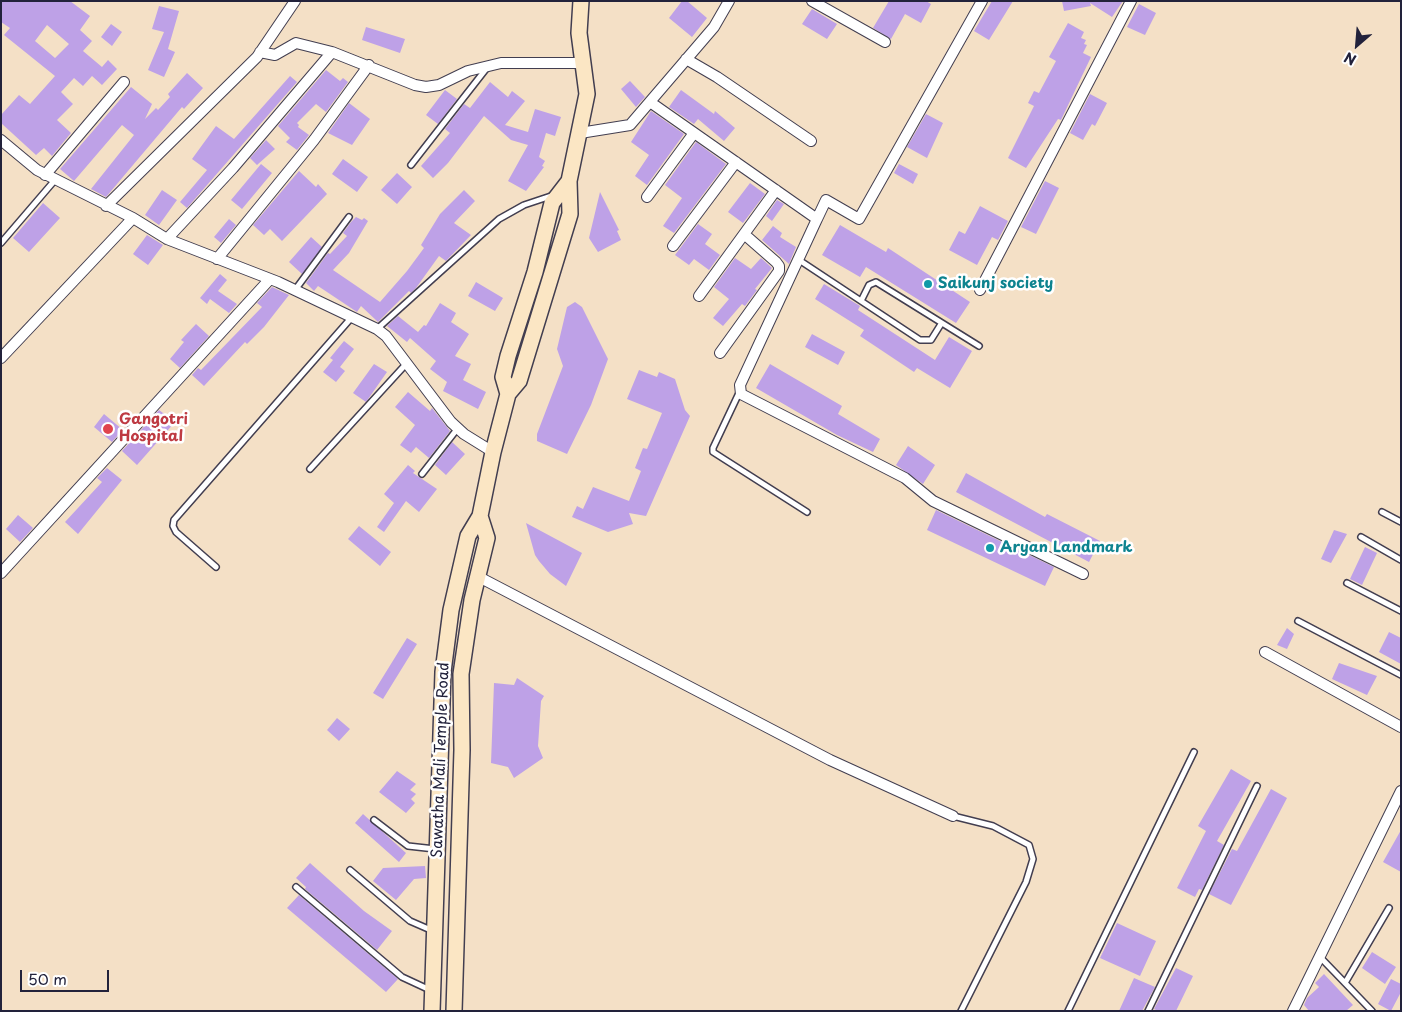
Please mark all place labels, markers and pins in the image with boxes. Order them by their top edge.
place label: Saikunj society [938,275,1053,293]
marker: Saikunj society [922,278,934,290]
place label: Gangotri Hospital [119,411,188,446]
marker: Gangotri Hospital [101,422,115,436]
place label: Aryan Landmark [1000,539,1133,557]
marker: Aryan Landmark [984,542,996,554]

